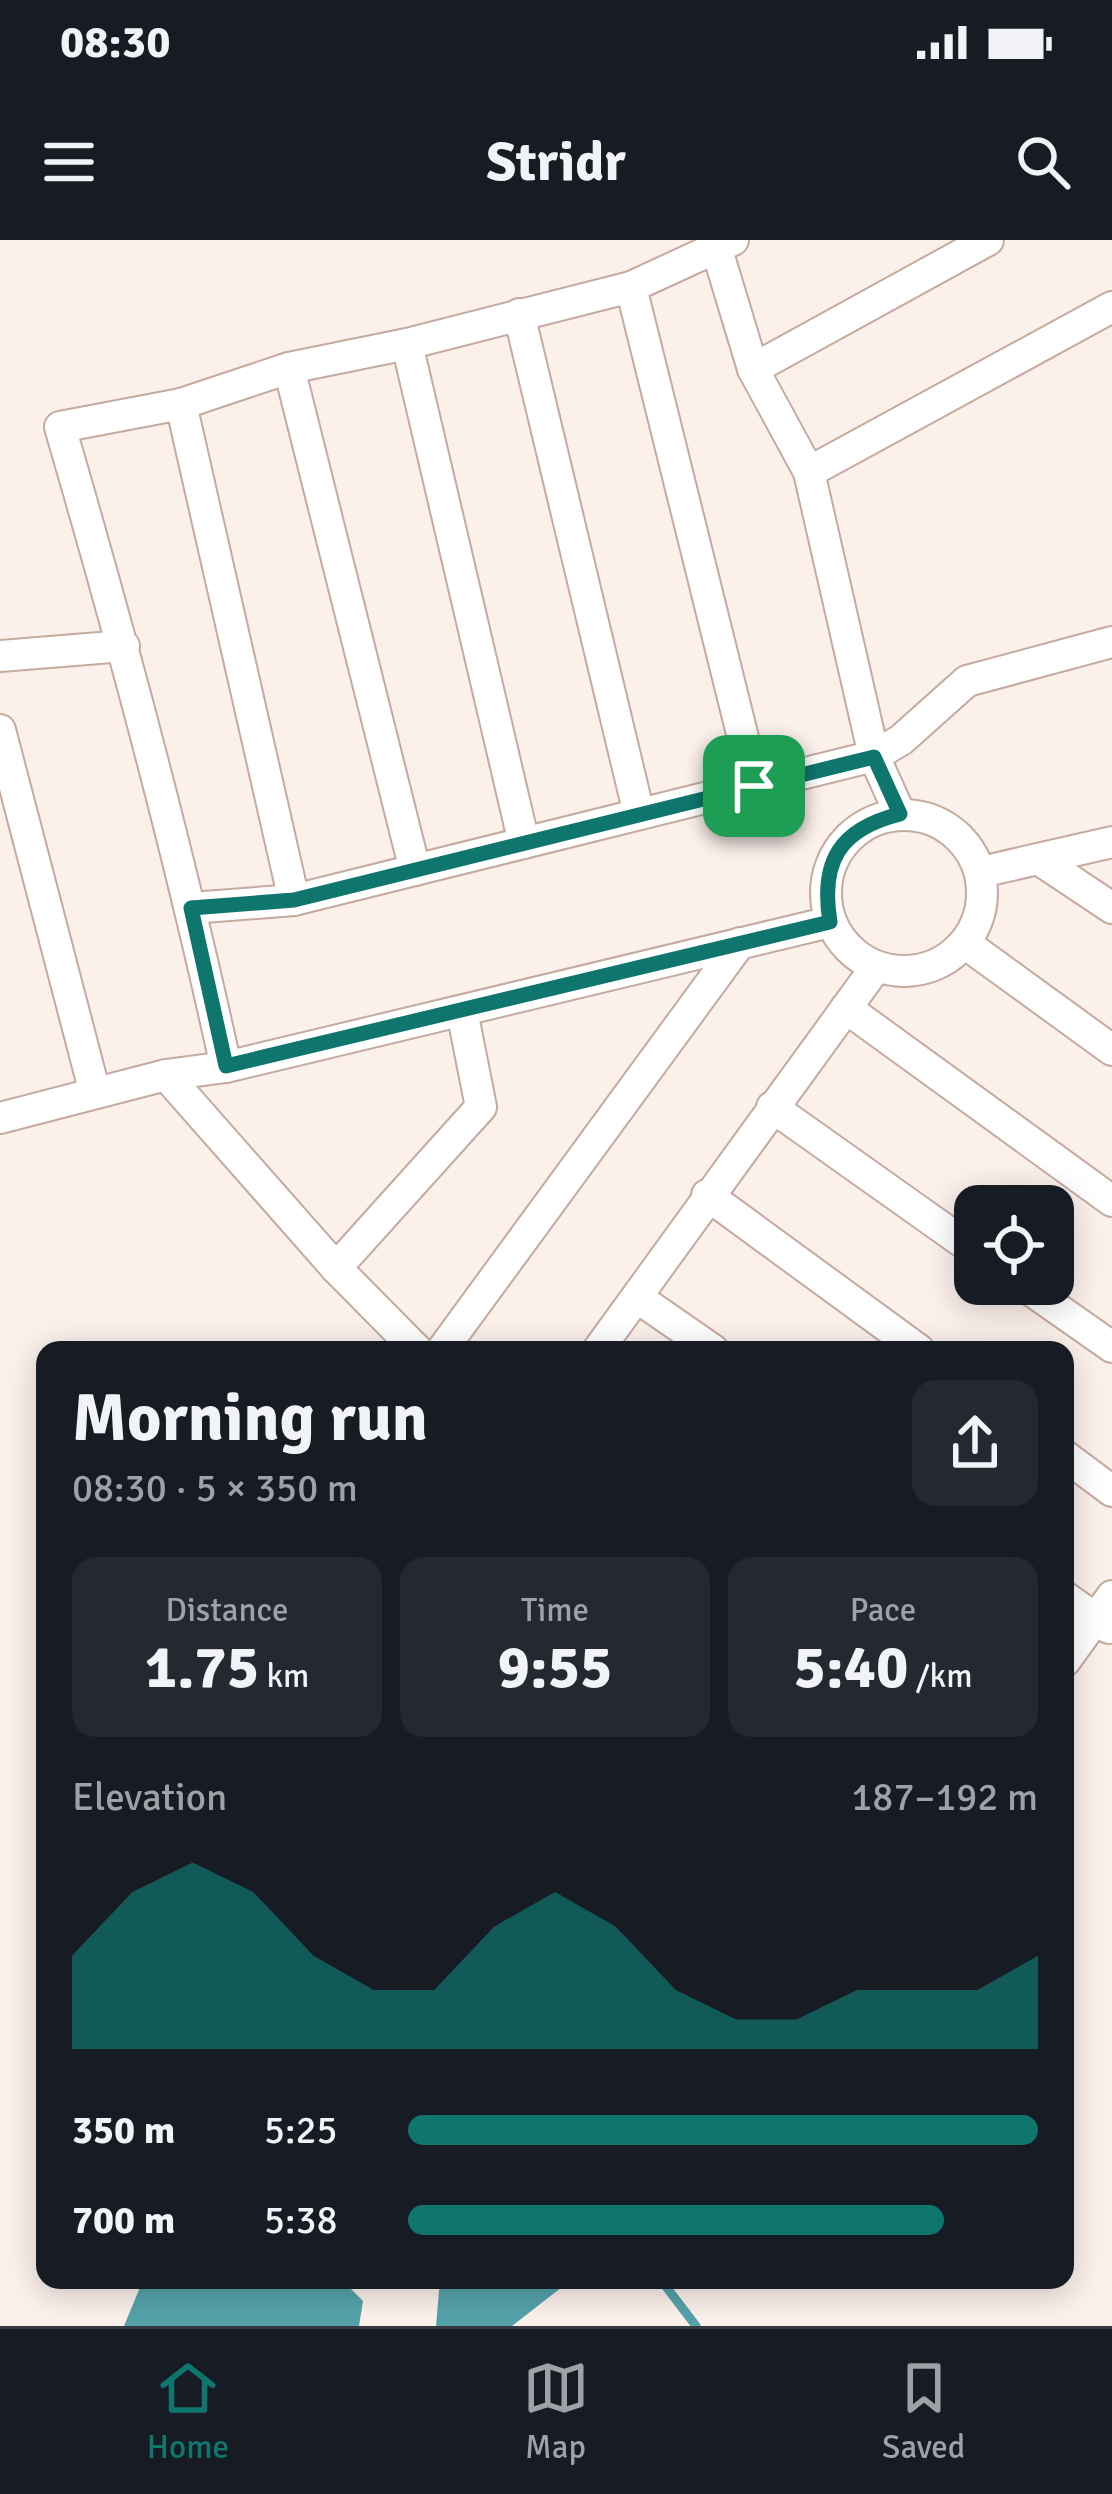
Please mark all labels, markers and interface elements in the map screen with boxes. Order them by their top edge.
text: 08:30 [60,15,170,70]
icon: menu [36,129,102,195]
text: Stridr [486,129,626,196]
icon: search [1010,129,1076,195]
pin [703,735,805,837]
icon: arrive [721,753,787,819]
map controls [954,1185,1074,1305]
button: locate [954,1185,1074,1305]
text: Morning run [72,1378,428,1459]
button: share [912,1380,1038,1506]
text: 08:30 · 5 × 350 m [72,1464,358,1512]
text: Distance [166,1590,288,1631]
text: Time [521,1590,589,1631]
text: Pace [850,1590,916,1631]
text: 1.75 [145,1631,259,1705]
text: 9:55 [498,1631,612,1705]
text: 5:40 [794,1631,908,1705]
text: km [259,1656,309,1697]
text: /km [908,1656,972,1697]
text: Elevation [72,1773,227,1821]
text: 187–192 m [851,1773,1038,1821]
text: 350 m [72,2106,175,2154]
text: 5:25 [264,2106,338,2154]
text: 700 m [72,2196,175,2244]
text: 5:38 [264,2196,338,2244]
tab: Home [147,2355,229,2468]
tab: Map [523,2355,589,2468]
tab: Saved [882,2355,965,2468]

